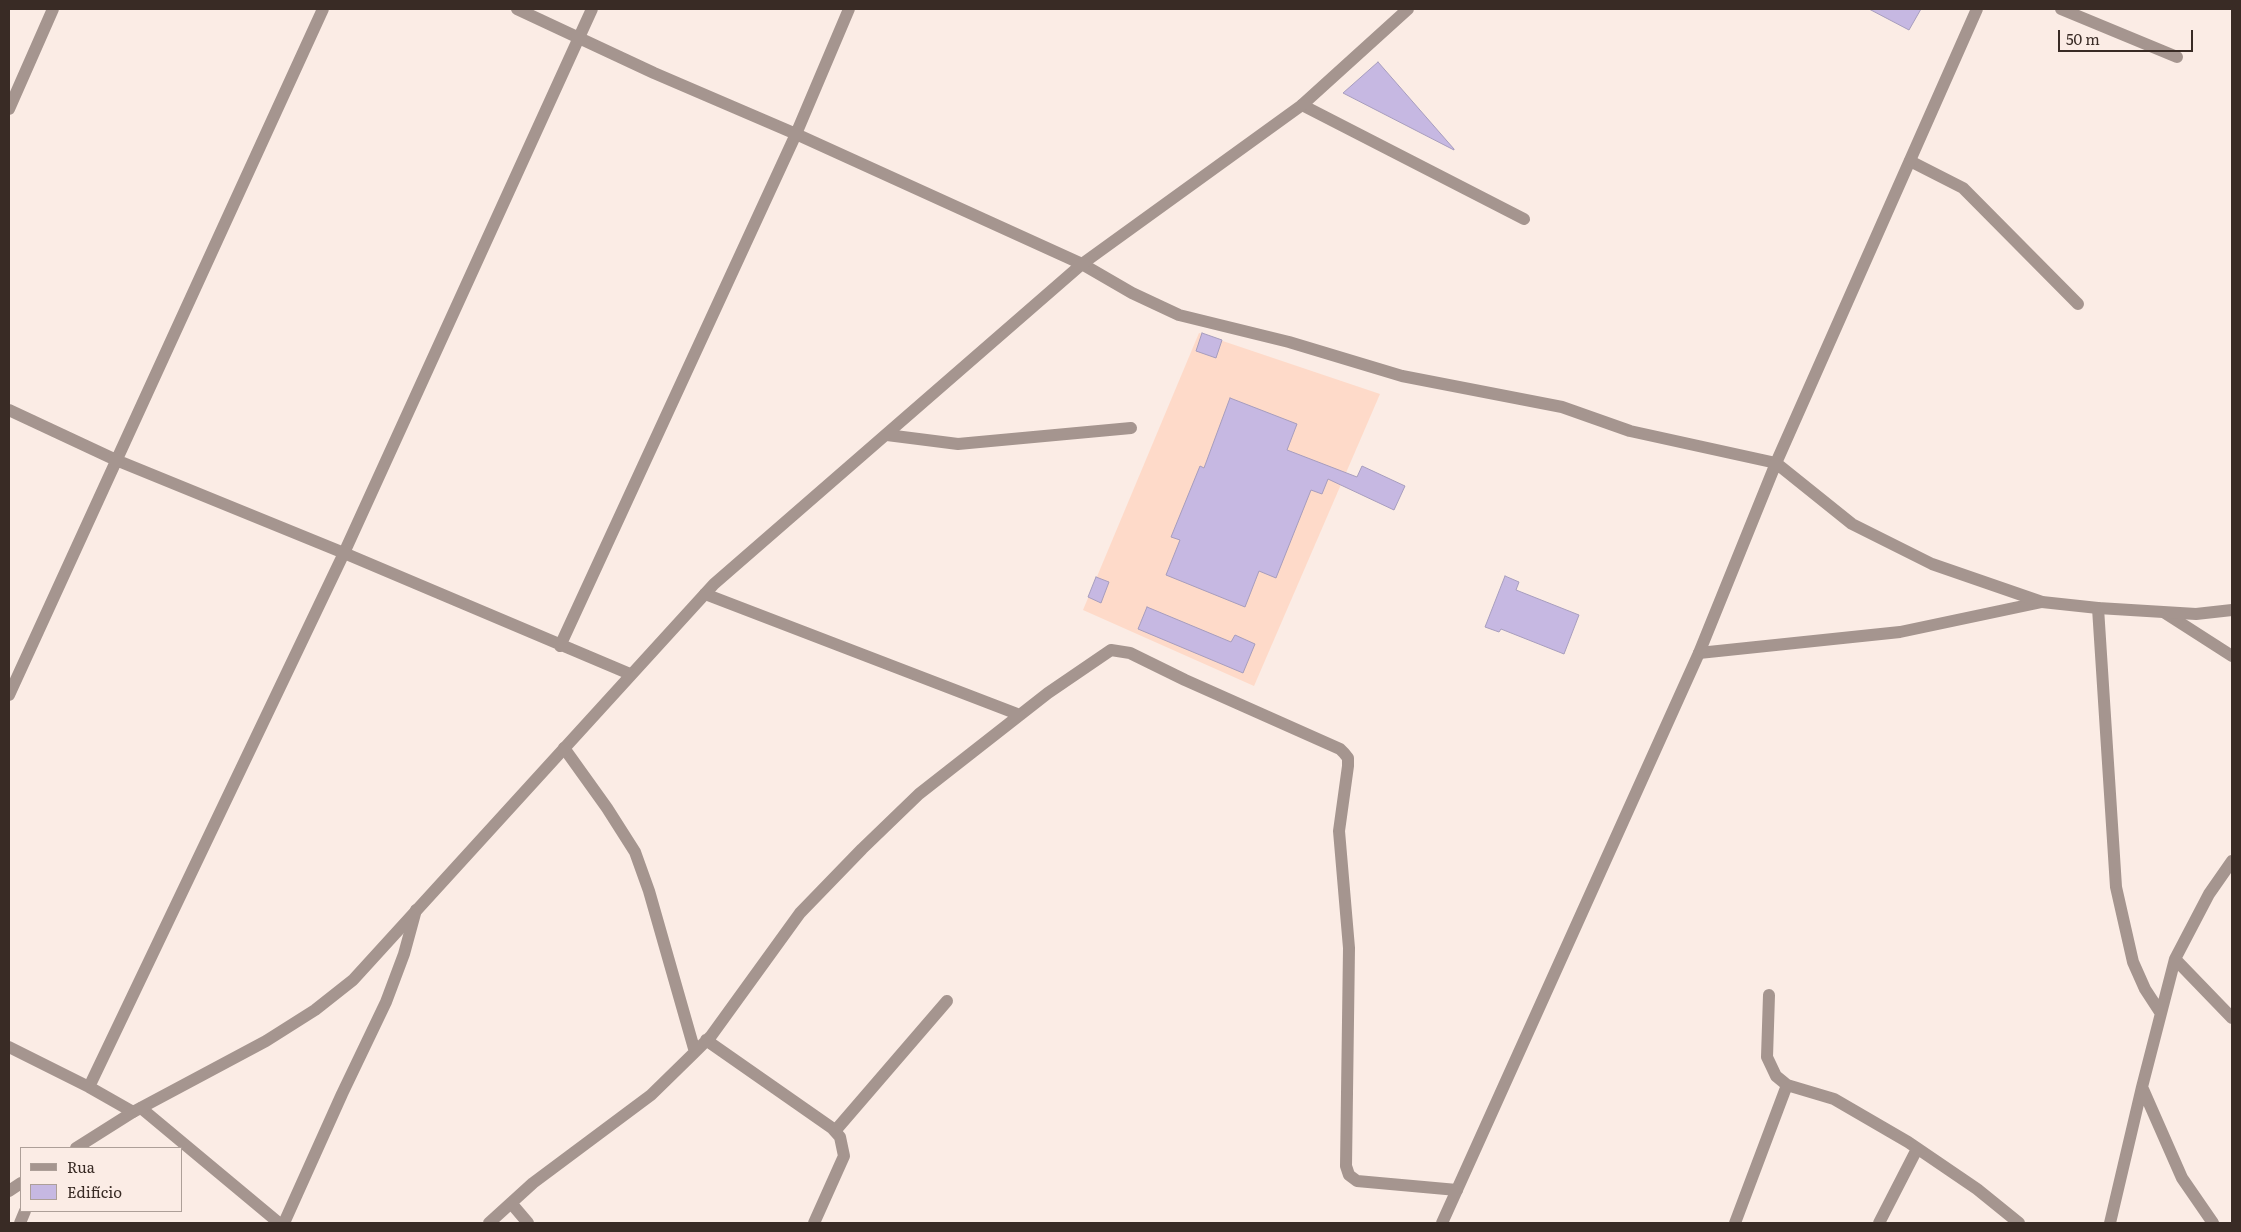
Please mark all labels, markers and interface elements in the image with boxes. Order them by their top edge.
scale bar [2061,20,2196,52]
text: 50 m [2066,27,2100,50]
legend [20,1147,182,1212]
text: Rua [67,1155,95,1178]
text: Edifício [67,1180,122,1203]

